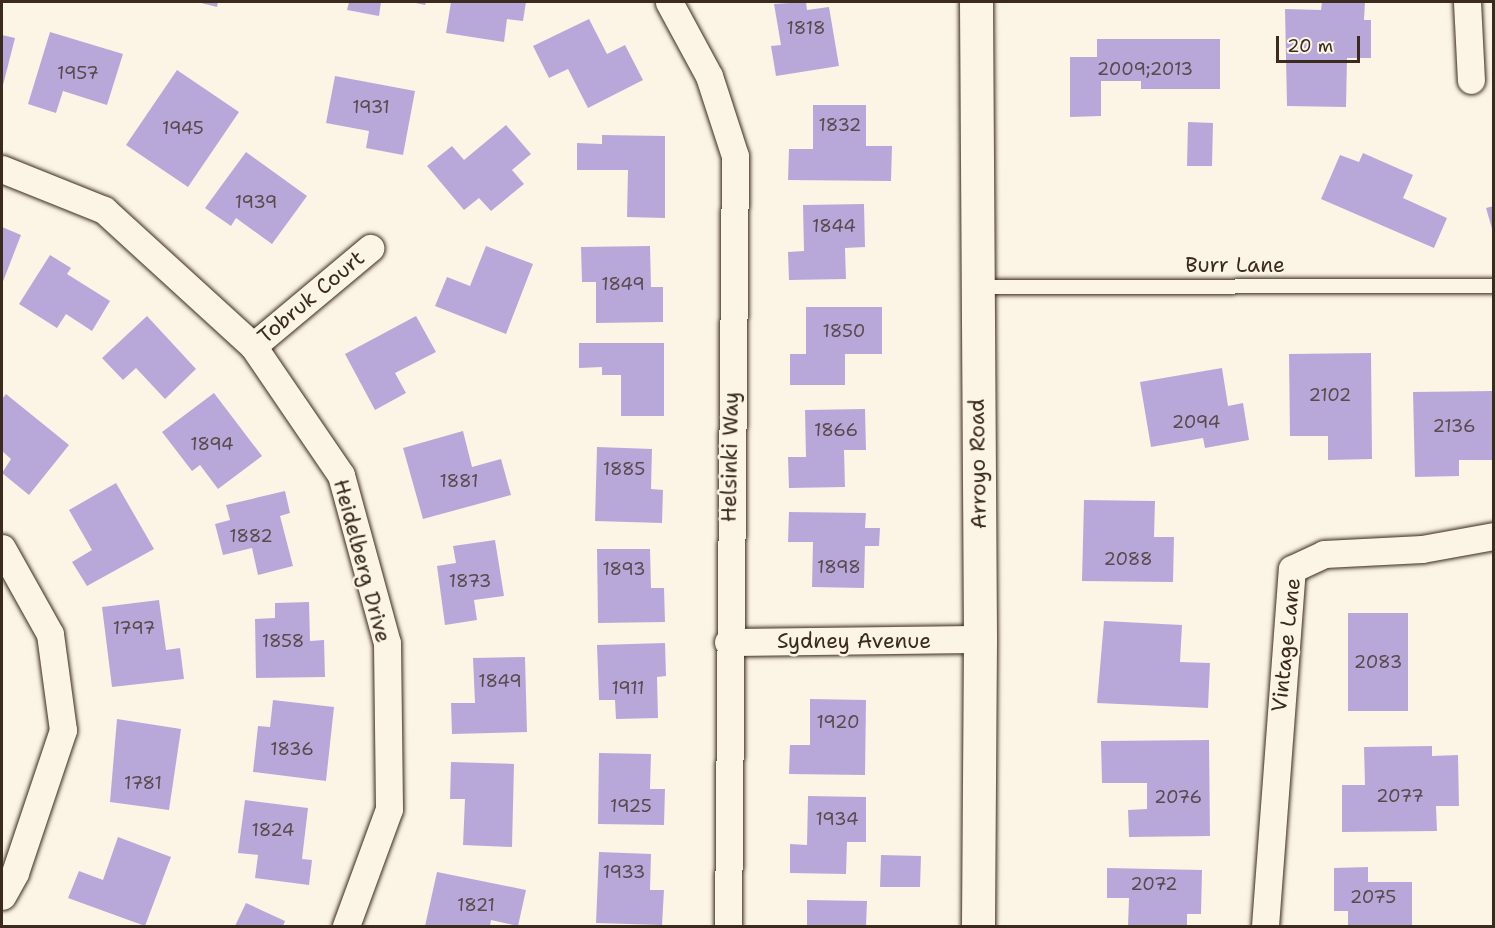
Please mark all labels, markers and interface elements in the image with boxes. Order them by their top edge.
house number: 1818 [787,17,825,39]
scale bar [1279,24,1363,62]
text: 20 m [1287,34,1333,58]
house number: 2009;2013 [1097,58,1193,80]
house number: 1957 [57,62,99,84]
house number: 1931 [352,96,390,118]
house number: 1832 [819,114,861,136]
house number: 1945 [162,117,204,139]
house number: 1939 [235,191,277,213]
house number: 1844 [812,215,856,237]
street label: Tobruk Court [253,245,369,349]
street label: Burr Lane [1185,252,1285,278]
house number: 1849 [601,273,645,295]
house number: 1850 [823,320,865,342]
house number: 2102 [1309,384,1351,406]
street label: Helsinki Way [716,392,744,522]
street label: Arroyo Road [964,399,992,529]
house number: 2094 [1172,411,1220,433]
house number: 2136 [1432,415,1476,437]
house number: 1866 [814,419,858,441]
house number: 1894 [190,433,234,455]
house number: 1885 [603,458,645,480]
house number: 1881 [440,470,478,492]
street label: Heidelberg Drive [328,477,396,645]
house number: 1882 [229,525,273,547]
house number: 2088 [1103,548,1153,570]
house number: 1898 [817,556,861,578]
house number: 1893 [602,558,646,580]
house number: 1873 [449,570,491,592]
street label: Vintage Lane [1266,577,1306,713]
house number: 1797 [113,617,155,639]
street label: Sydney Avenue [777,628,931,654]
house number: 1858 [262,630,304,652]
house number: 2083 [1354,651,1402,673]
house number: 1849 [478,670,522,692]
house number: 1911 [611,677,645,699]
house number: 1920 [816,711,860,733]
house number: 1836 [270,738,314,760]
house number: 1781 [124,772,162,794]
house number: 2077 [1376,785,1424,807]
house number: 2076 [1154,786,1202,808]
house number: 1925 [610,795,652,817]
house number: 1934 [815,808,859,830]
house number: 1824 [252,819,294,841]
house number: 1933 [603,861,645,883]
house number: 2072 [1130,873,1178,895]
house number: 2075 [1350,886,1396,908]
house number: 1821 [457,894,495,916]

